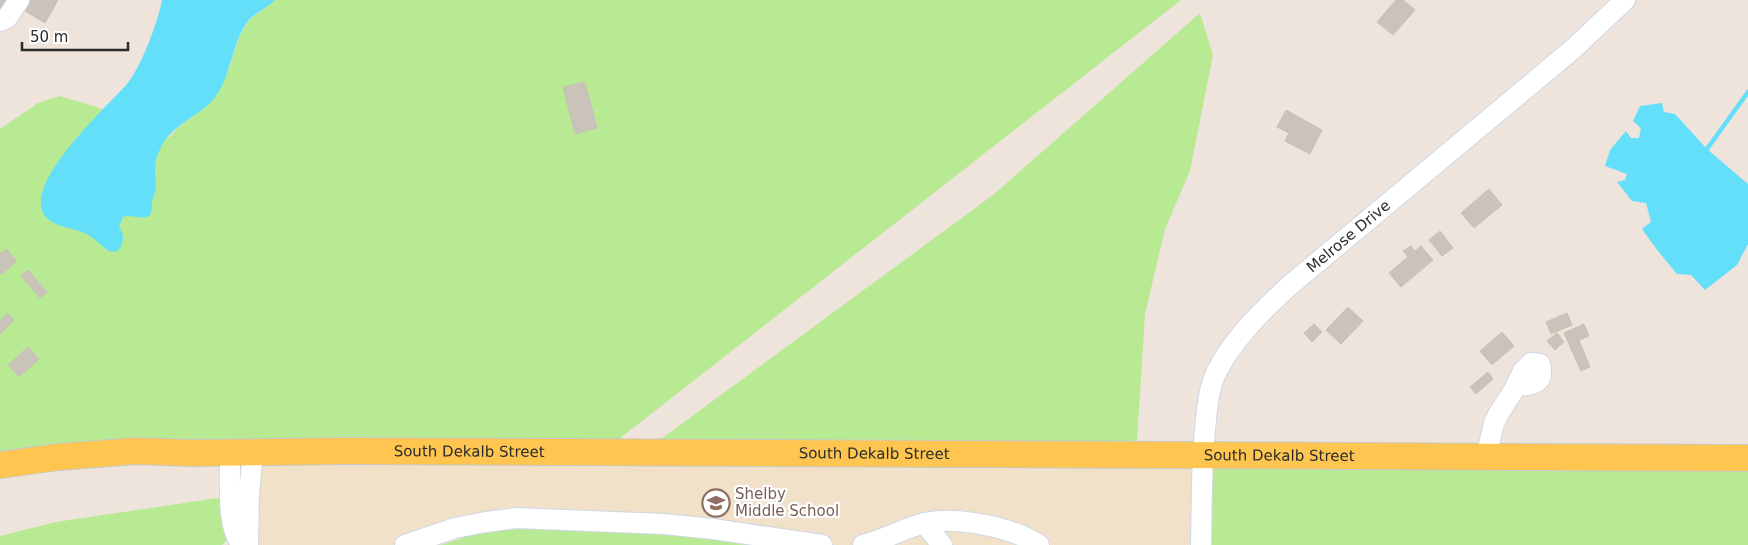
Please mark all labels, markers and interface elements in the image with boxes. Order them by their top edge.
scale bar [22,20,129,52]
text: 50 m [30,28,68,46]
street label: Melrose Drive [1303,196,1394,276]
street label: South Dekalb Street [394,442,545,461]
street label: South Dekalb Street [799,444,950,463]
street label: South Dekalb Street [1204,446,1355,465]
place label: Shelby Middle School [735,485,839,520]
school or university icon: Shelby Middle School [701,488,731,518]

